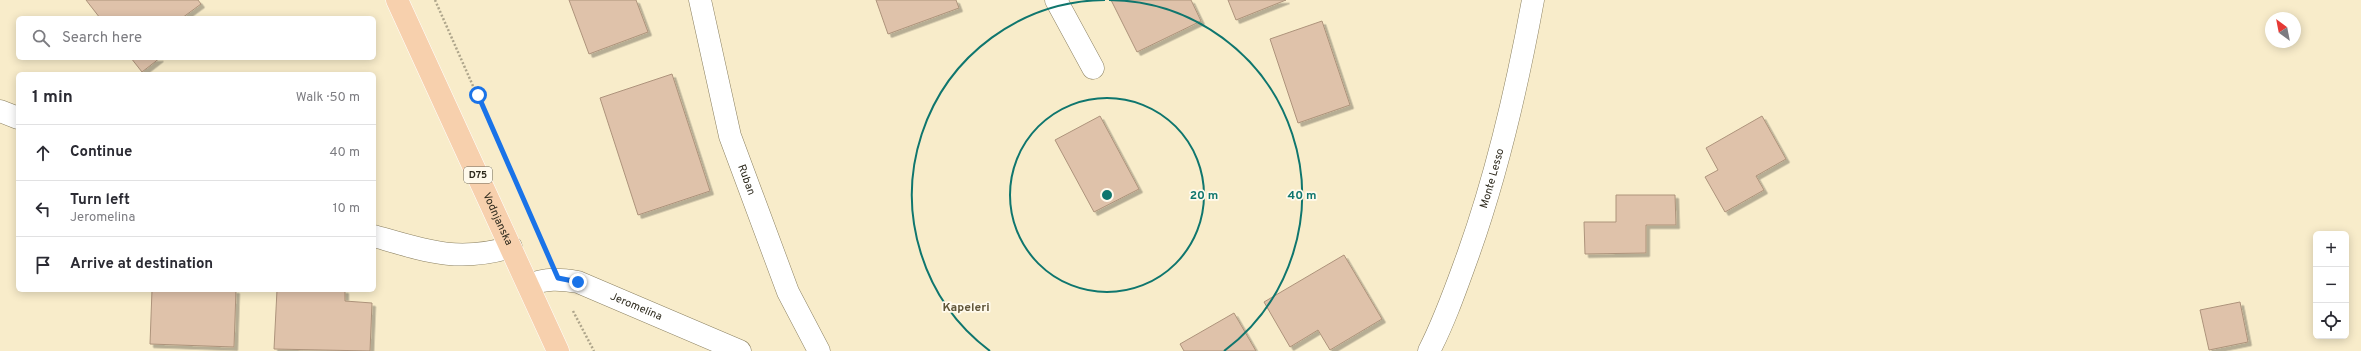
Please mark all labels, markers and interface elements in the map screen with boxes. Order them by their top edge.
north arrow [2265,12,2301,48]
search box [16,16,376,60]
icon: search [30,27,52,49]
text: Search here [62,29,142,48]
route start [469,86,487,104]
text: 1 min [32,87,73,109]
text: Walk · 50 m [296,90,360,106]
icon: ahead [32,142,54,164]
text: Continue [70,143,132,162]
text: 40 m [330,145,360,161]
street label: Monte Lesso [1477,147,1507,210]
street label: Ruban [734,162,758,197]
road number: D75 [464,167,492,183]
centre of rings [1100,188,1114,202]
text: 20 m [1190,188,1218,204]
text: 40 m [1287,188,1317,204]
street label: Vodnjanska [479,190,516,248]
text: Turn left [70,191,130,210]
icon: left [32,198,54,220]
text: 10 m [333,201,360,217]
text: Jeromelina [70,210,135,226]
map controls [2313,231,2349,339]
button: + [2313,231,2349,267]
icon: arrive [32,254,54,276]
text: Arrive at destination [70,255,213,274]
button: − [2313,267,2349,303]
route end [569,273,587,291]
street label: Jeromelina [608,289,665,324]
district label: Kapeleri [942,300,990,316]
button: locate [2313,303,2349,339]

